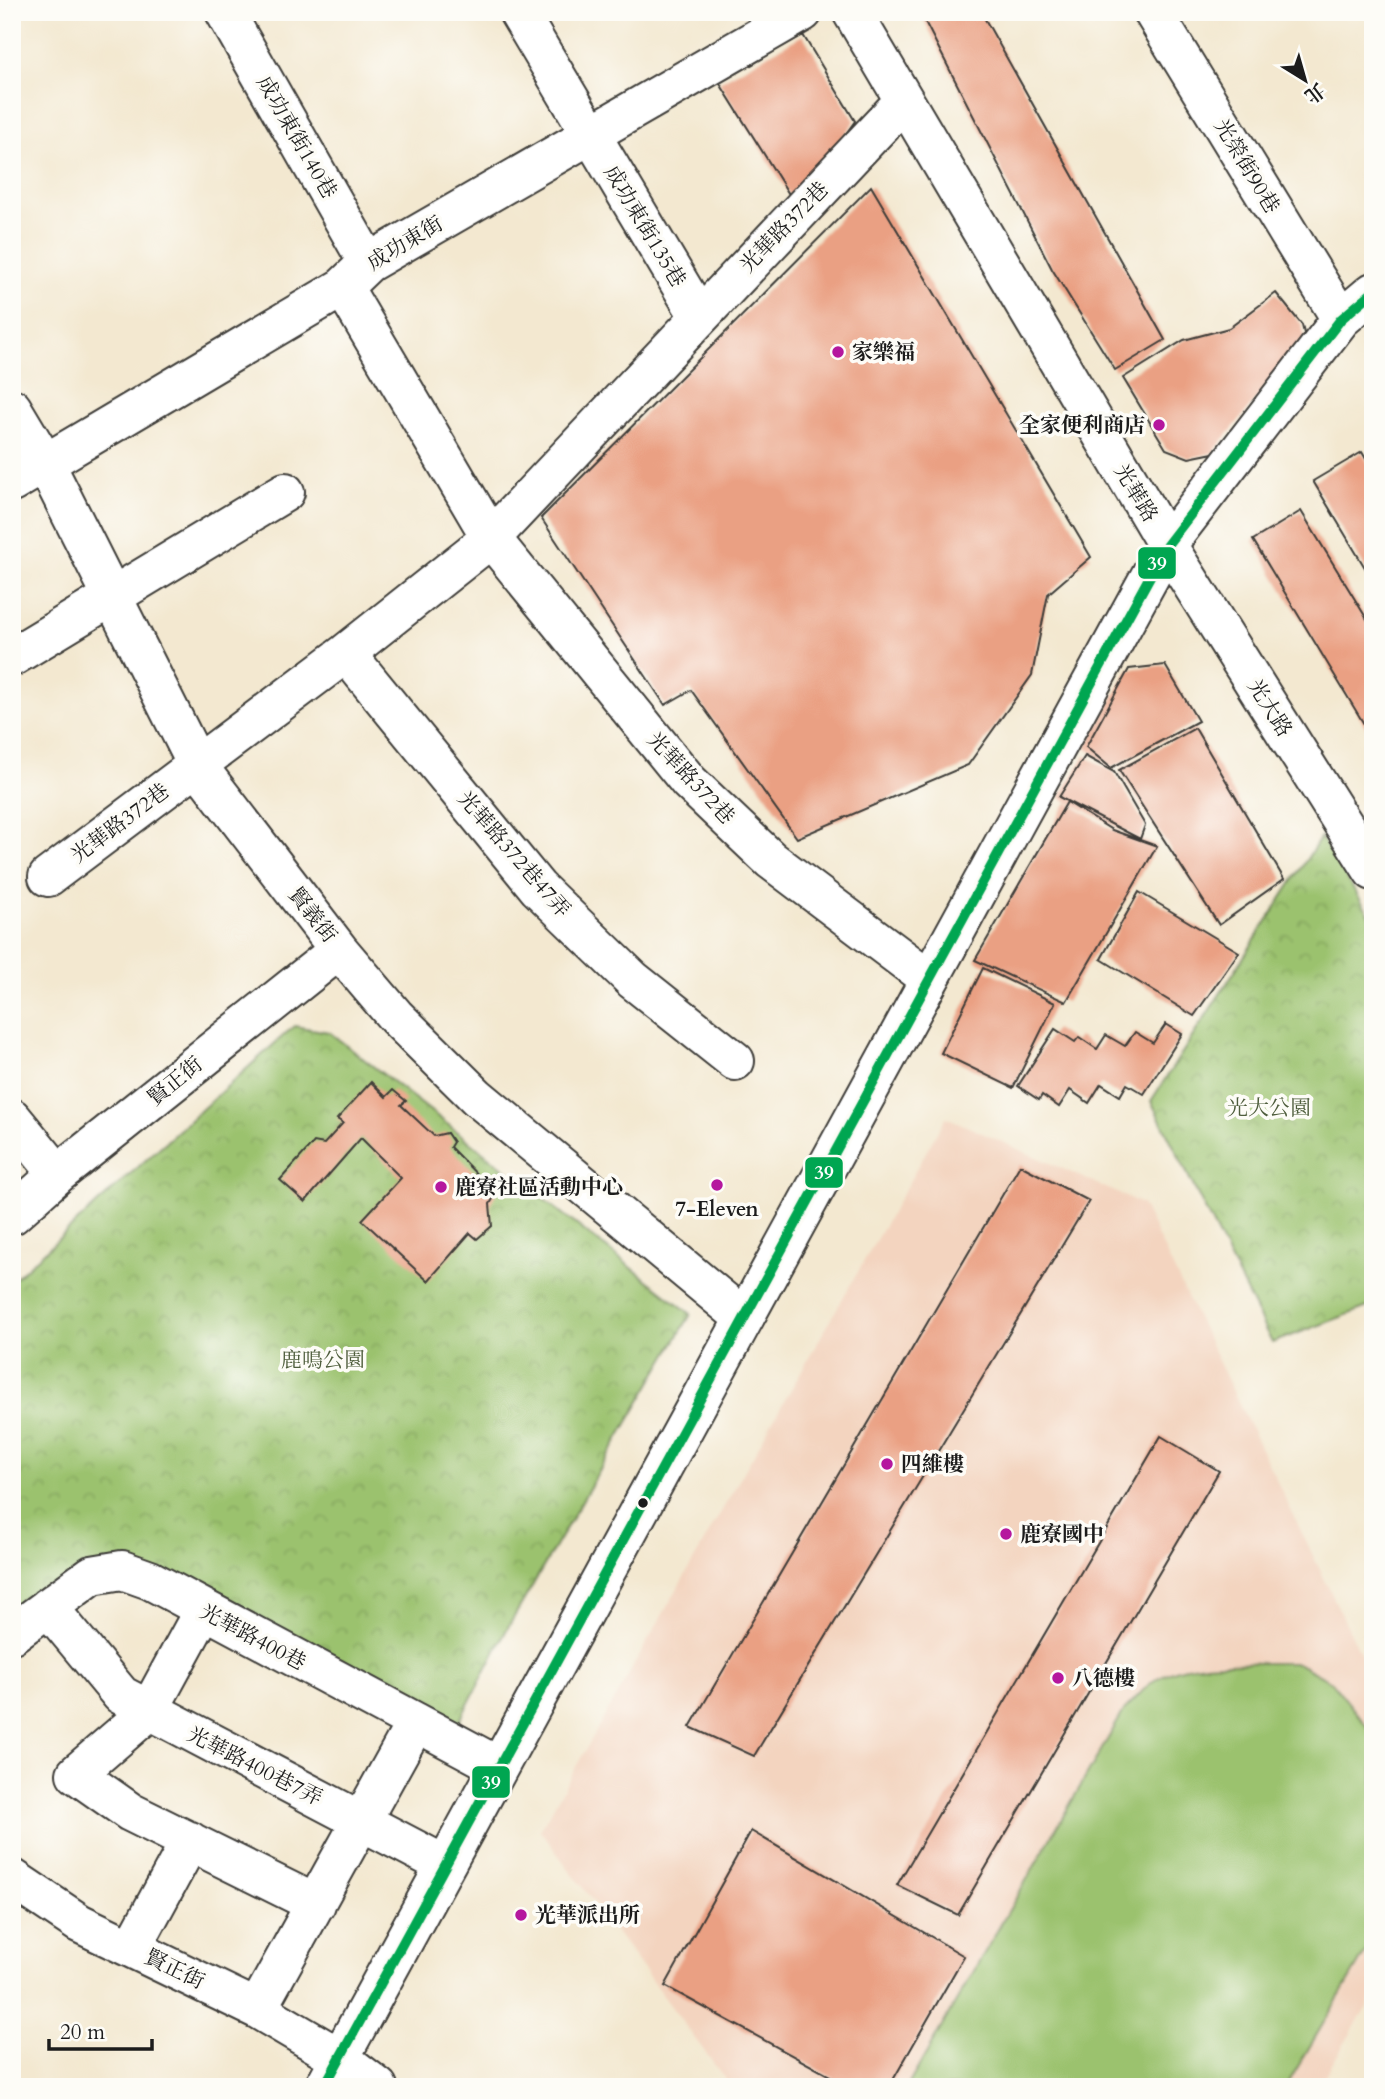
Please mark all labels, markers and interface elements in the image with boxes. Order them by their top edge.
north arrow [1270,46,1340,116]
street label: 成功東街140巷 [250,71,343,204]
text: 北 [1299,77,1330,109]
street label: 光榮街90巷 [1207,114,1286,219]
street label: 成功東街135巷 [597,160,692,293]
street label: 光華路372巷 [734,175,835,279]
street label: 成功東街 [362,209,449,277]
place label: 家樂福 [852,338,915,367]
marker: 家樂福 [830,344,846,360]
place label: 全家便利商店 [1019,411,1145,440]
marker: 全家便利商店 [1151,417,1167,433]
street label: 光華路 [1107,459,1164,528]
line badge: 39 [1137,546,1177,580]
text: 39 [1147,551,1167,577]
street label: 光大路 [1241,674,1299,743]
street label: 光華路372巷 [640,726,741,831]
street label: 光華路372巷 [65,777,175,870]
street label: 光華路372巷47弄 [451,785,577,924]
street label: 賢義街 [282,882,343,949]
street label: 賢正街 [142,1050,209,1112]
park label: 光大公園 [1227,1094,1311,1123]
line badge: 39 [804,1156,844,1189]
text: 39 [814,1160,834,1186]
place label: 鹿寮社區活動中心 [455,1173,623,1202]
marker: 7-Eleven [709,1177,725,1193]
marker: 鹿寮社區活動中心 [433,1179,449,1195]
place label: 7-Eleven [675,1195,759,1224]
park label: 鹿鳴公園 [281,1346,365,1375]
place label: 四維樓 [901,1450,964,1479]
marker: 四維樓 [879,1456,895,1472]
unlabelled marker [636,1496,650,1510]
place label: 鹿寮國中 [1020,1520,1104,1549]
marker: 鹿寮國中 [998,1526,1014,1542]
street label: 光華路400巷 [195,1597,311,1678]
place label: 八德樓 [1072,1664,1135,1693]
marker: 八德樓 [1050,1670,1066,1686]
street label: 光華路400巷7弄 [182,1720,327,1813]
line badge: 39 [471,1765,511,1799]
text: 39 [481,1770,501,1796]
place label: 光華派出所 [535,1901,640,1930]
marker: 光華派出所 [513,1907,529,1923]
street label: 賢正街 [140,1943,209,1996]
scale bar [49,2008,152,2052]
text: 20 m [60,2018,105,2047]

